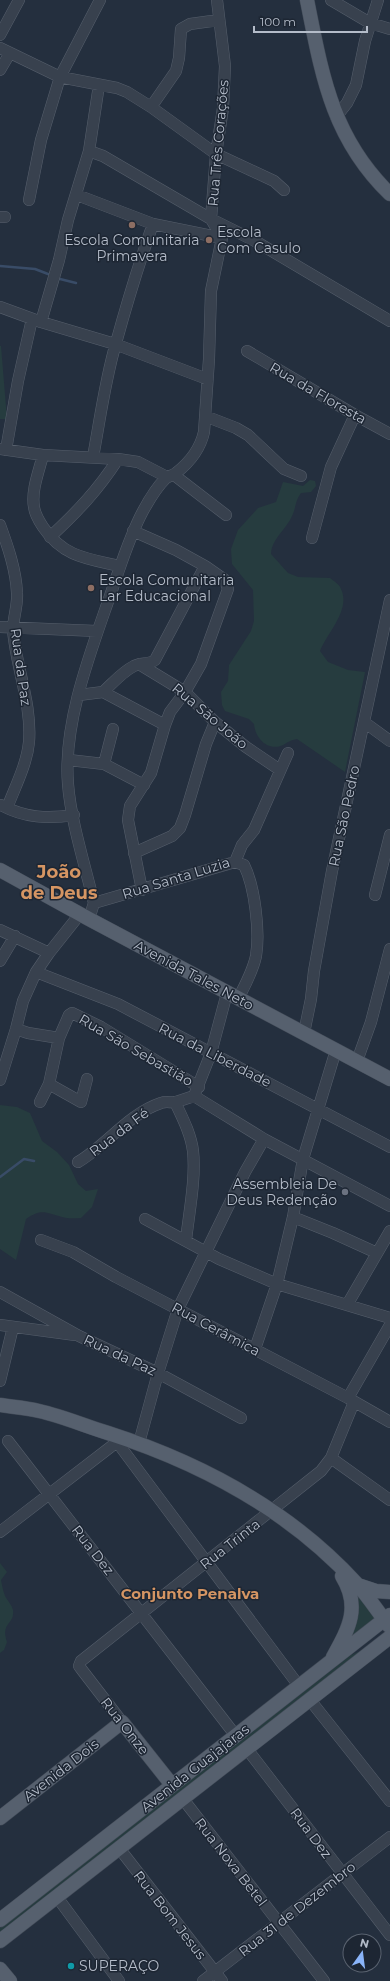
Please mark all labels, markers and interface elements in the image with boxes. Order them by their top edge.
scale bar [254,8,367,34]
text: 100 m [260,14,296,29]
street label: Rua Três Corações [203,79,233,207]
marker: Escola Comunitaria Primavera [127,220,137,230]
place label: Escola Com Casulo [217,223,301,257]
place label: Escola Comunitaria Primavera [64,231,200,265]
marker: Escola Com Casulo [204,235,214,245]
street label: Rua da Floresta [266,358,370,428]
place label: Escola Comunitaria Lar Educacional [99,571,234,605]
marker: Escola Comunitaria Lar Educacional [86,583,96,593]
street label: Rua da Paz [7,627,35,707]
street label: Rua São João [168,679,252,753]
street label: Rua São Pedro [325,764,364,868]
street label: Rua Santa Luzia [120,853,232,903]
district label: João de Deus [20,861,98,904]
street label: Avenida Tales Neto [131,936,257,1014]
street label: Rua São Sebastião [76,1010,196,1090]
street label: Rua da Liberdade [156,1019,274,1091]
street label: Rua da Fé [86,1104,152,1160]
place label: Assembleia De Deus Redenção [226,1175,337,1209]
marker: Assembleia De Deus Redenção [340,1187,350,1197]
street label: Rua Cerâmica [169,1298,263,1360]
street label: Rua da Paz [81,1330,159,1380]
street label: Rua Trinta [196,1515,264,1573]
street label: Rua Dez [68,1521,118,1579]
district label: Conjunto Penalva [121,1584,259,1603]
street label: Rua Onze [97,1694,153,1758]
street label: Avenida Guajajaras [137,1720,253,1816]
street label: Avenida Dois [20,1735,103,1805]
street label: Rua Dez [286,1804,336,1862]
street label: Rua Nova Betel [191,1814,271,1910]
street label: Rua 31 de Dezembro [235,1858,359,1960]
street label: Rua Bom Jesus [130,1867,210,1963]
north arrow [342,1933,382,1973]
text: N [358,1935,370,1951]
place label: SUPERAÇO [79,1957,159,1975]
marker: SUPERAÇO [66,1961,76,1971]

